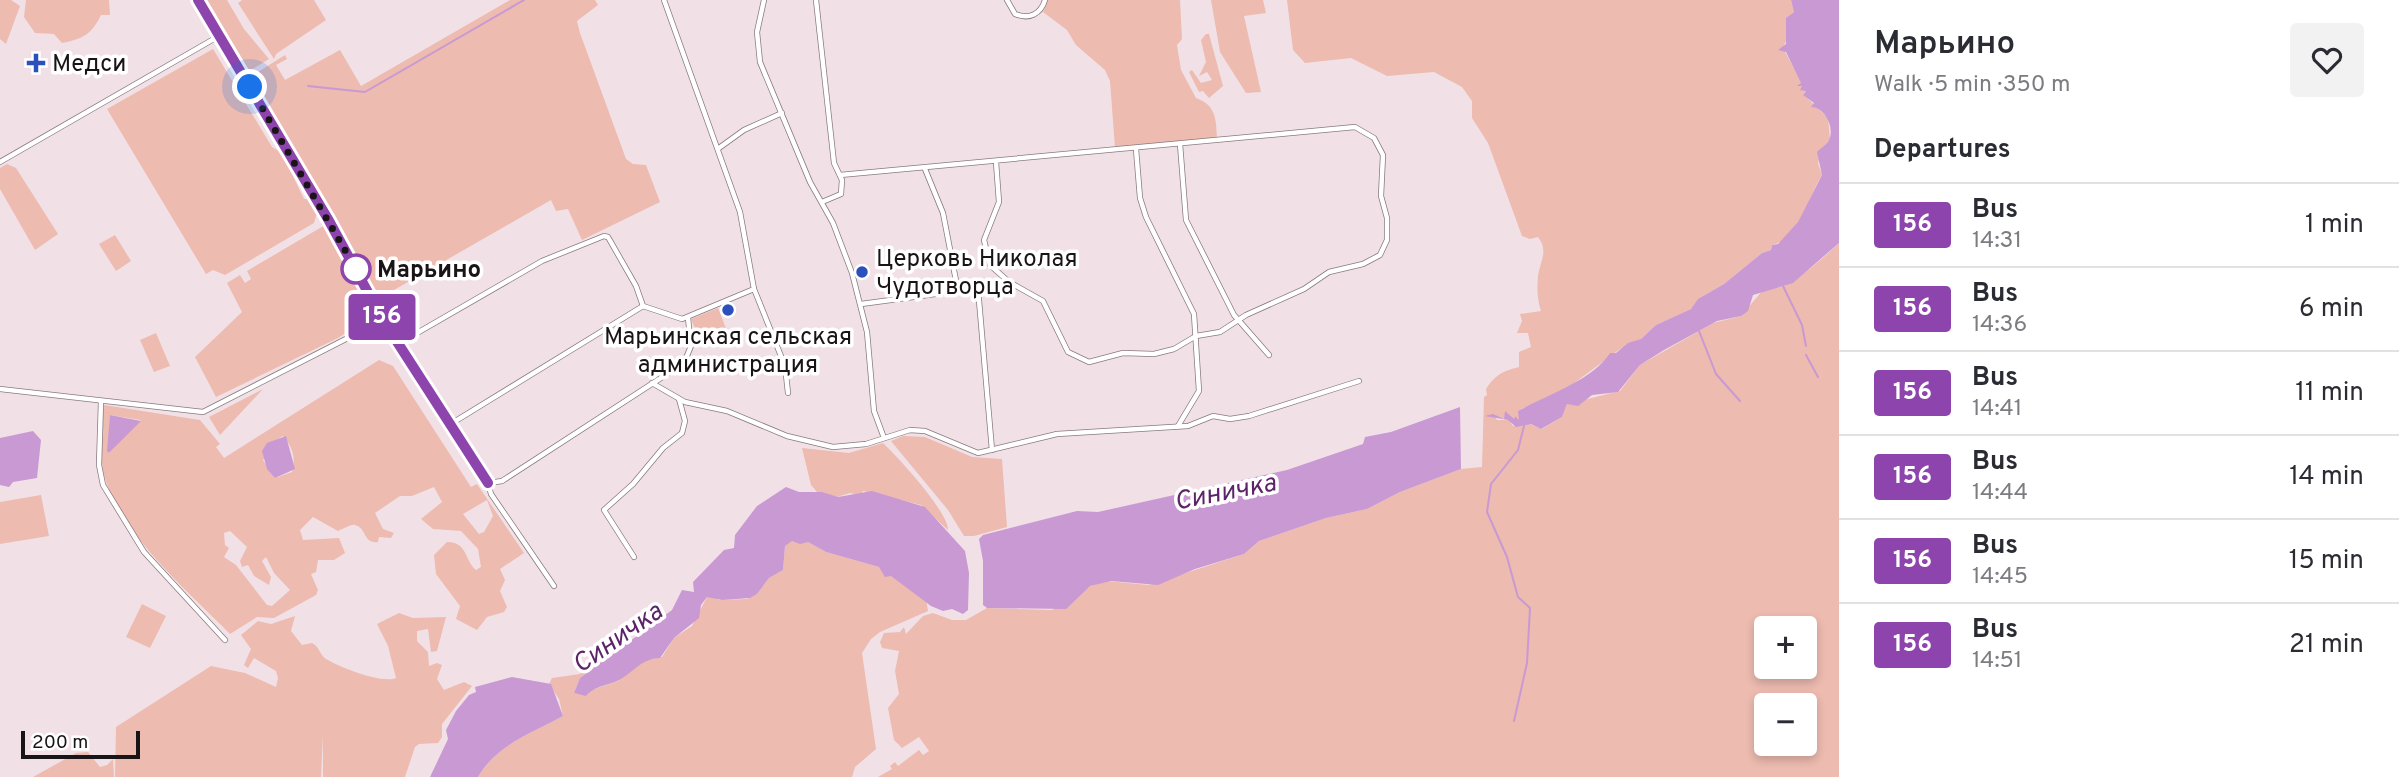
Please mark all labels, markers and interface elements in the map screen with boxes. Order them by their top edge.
button: heart [2290,23,2364,97]
text: Марьино [1874,24,2015,66]
place label: Медси [52,50,126,80]
marker: Медси [26,53,46,73]
your location [232,69,267,104]
text: Walk · 5 min · 350 m [1874,71,2070,100]
text: Departures [1874,134,2011,167]
text: Bus [1972,194,2018,227]
text: 1 min [2305,209,2364,242]
text: 156 [1893,210,1932,240]
text: 14:31 [1972,227,2022,256]
place label: Церковь Николая Чудотворца [876,245,1078,303]
marker: Марьино [341,254,371,284]
place label: Марьино [377,256,481,286]
marker: Церковь Николая Чудотворца [854,264,870,280]
text: Bus [1972,278,2018,311]
text: 6 min [2299,293,2364,326]
line badge: 156 [342,294,422,340]
text: 156 [1893,294,1932,324]
text: 156 [362,302,402,332]
marker: Марьинская сельская администрация [720,302,736,318]
text: 14:36 [1972,311,2027,340]
place label: Марьинская сельская администрация [604,323,852,381]
text: Bus [1972,362,2018,395]
text: 11 min [2295,377,2364,410]
text: 156 [1893,378,1932,408]
text: 14:41 [1972,395,2022,424]
text: Bus [1972,446,2018,479]
text: 14 min [2289,461,2364,494]
text: 156 [1893,462,1932,492]
water label: Синичка [1172,467,1280,519]
text: 14:44 [1972,479,2028,508]
text: Bus [1972,530,2018,563]
text: 15 min [2289,545,2364,578]
text: 156 [1893,546,1932,576]
text: 14:45 [1972,563,2028,592]
water label: Синичка [567,596,670,682]
text: Bus [1972,614,2018,647]
map controls [1754,616,1817,756]
button: + [1754,616,1817,679]
text: 21 min [2289,629,2364,662]
text: 156 [1893,630,1932,660]
text: 14:51 [1972,647,2022,676]
button: − [1754,693,1817,756]
scale bar [21,728,140,760]
text: 200 m [32,731,88,755]

